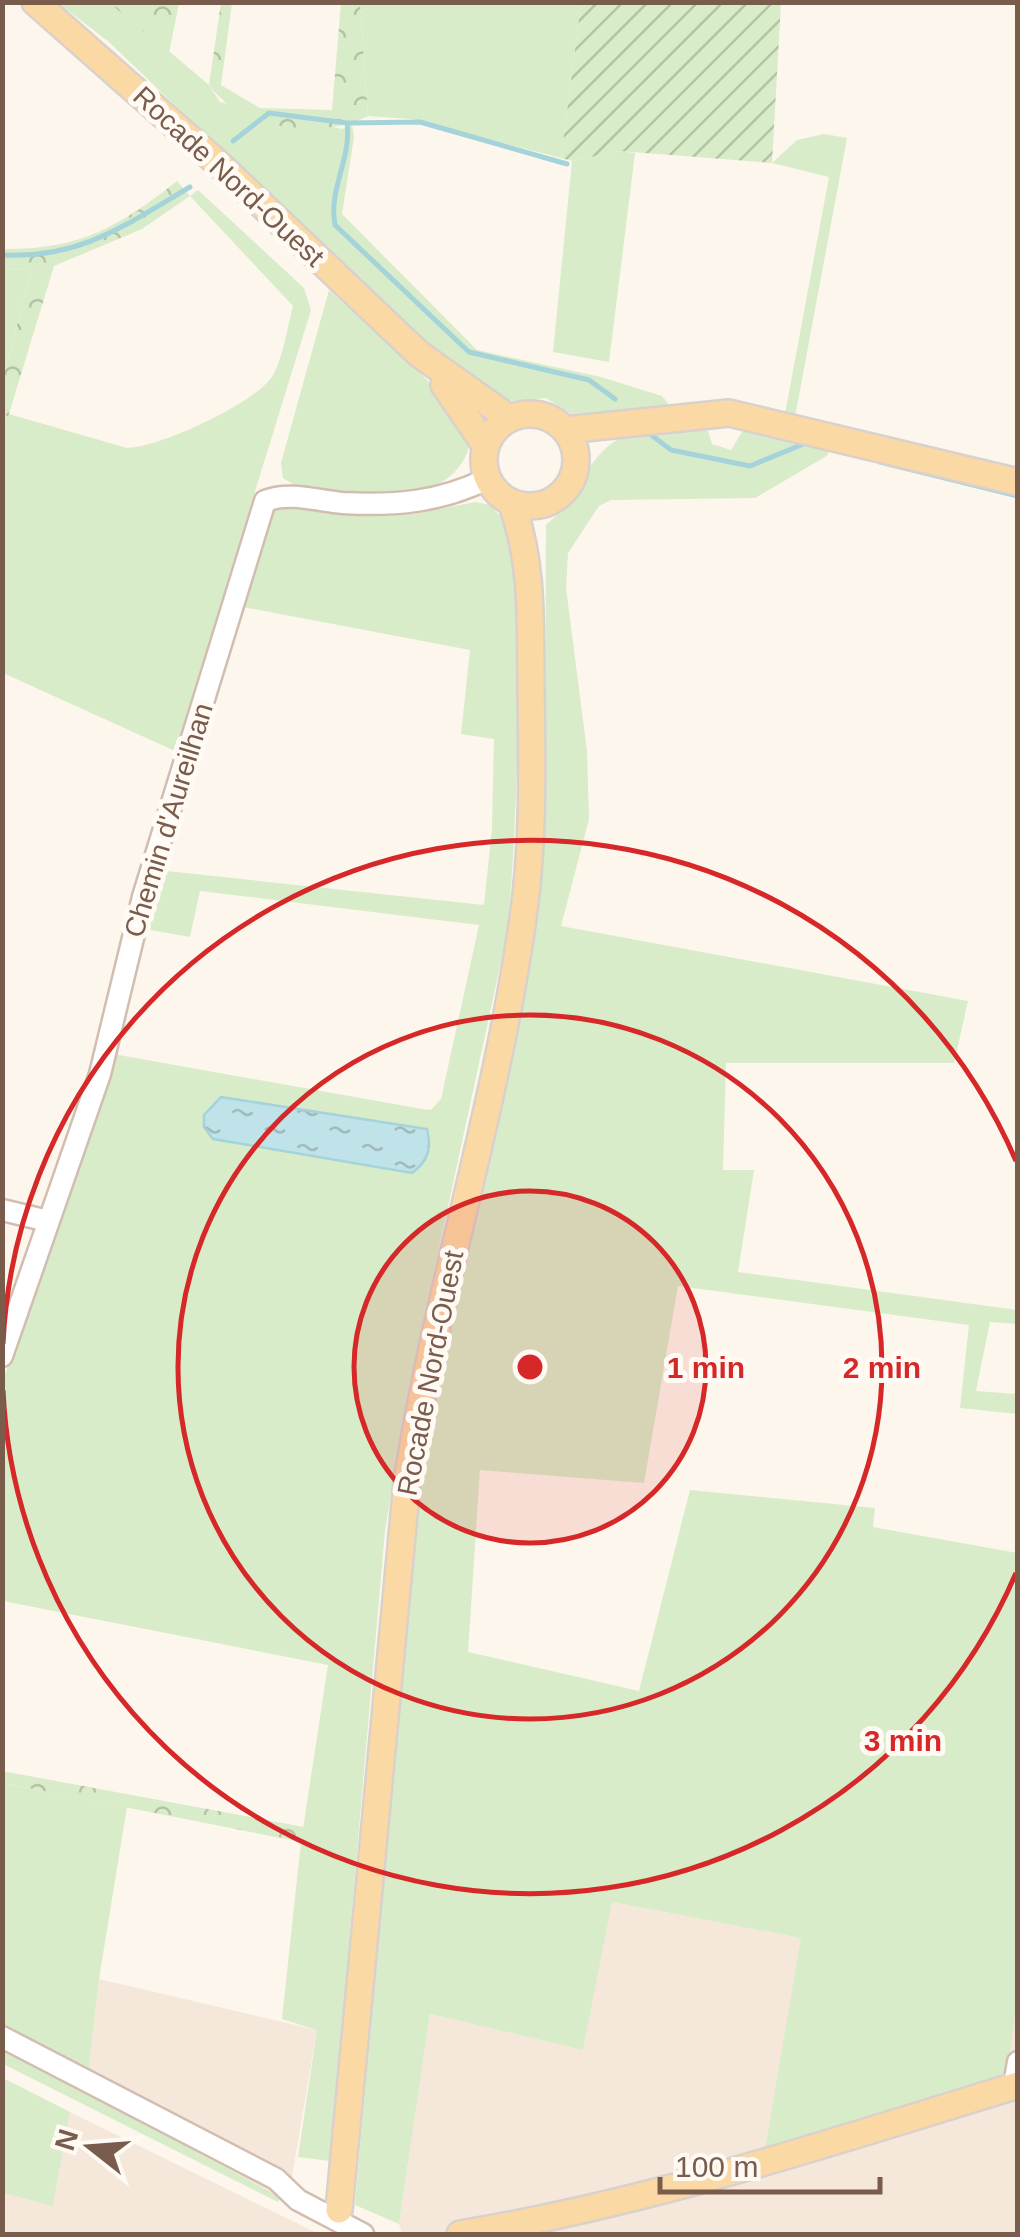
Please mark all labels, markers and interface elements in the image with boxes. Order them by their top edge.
street label: Rocade Nord-Ouest [127,80,330,273]
street label: Chemin d'Aureilhan [118,699,219,941]
street label: Rocade Nord-Ouest [392,1248,470,1498]
centre of rings [512,1349,548,1385]
text: 1 min [667,1351,745,1384]
text: 2 min [843,1351,921,1384]
text: 3 min [864,1724,942,1757]
north arrow [40,2097,140,2197]
text: N [49,2126,84,2154]
scale bar [660,2132,880,2194]
text: 100 m [675,2150,758,2183]

